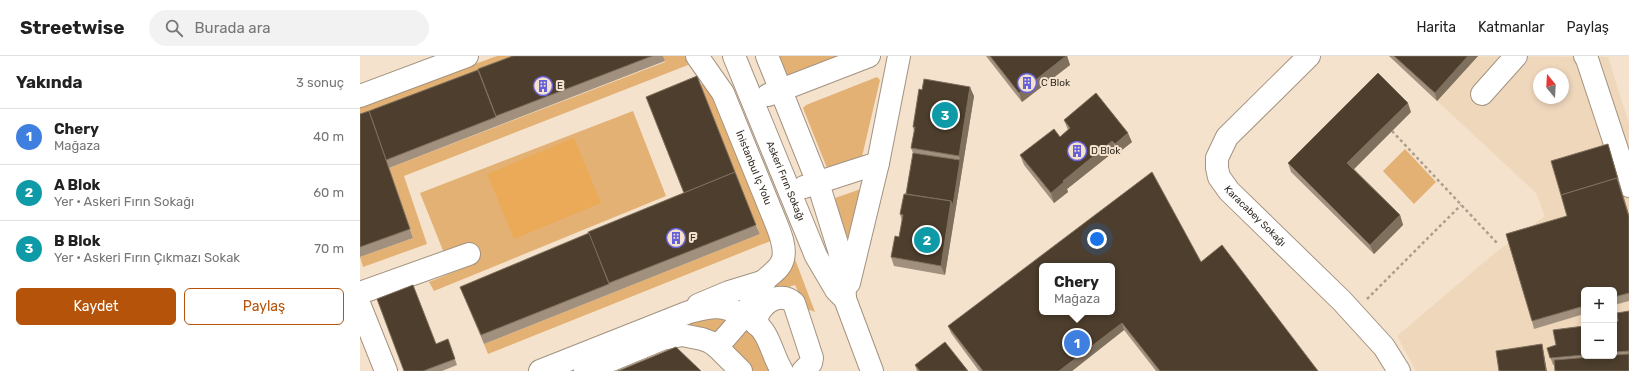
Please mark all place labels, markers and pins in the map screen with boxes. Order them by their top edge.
building icon: C Blok [1016,72,1038,94]
building icon: E [532,75,554,97]
place label: C Blok [1041,77,1071,89]
place label: E [557,80,563,92]
pin: 3 [932,100,958,130]
building icon: D Blok [1066,140,1088,162]
place label: D Blok [1091,145,1121,157]
pin: 2 [914,225,940,255]
building icon: F [665,227,687,249]
place label: F [690,232,696,244]
pin: 1 [1064,328,1090,358]

